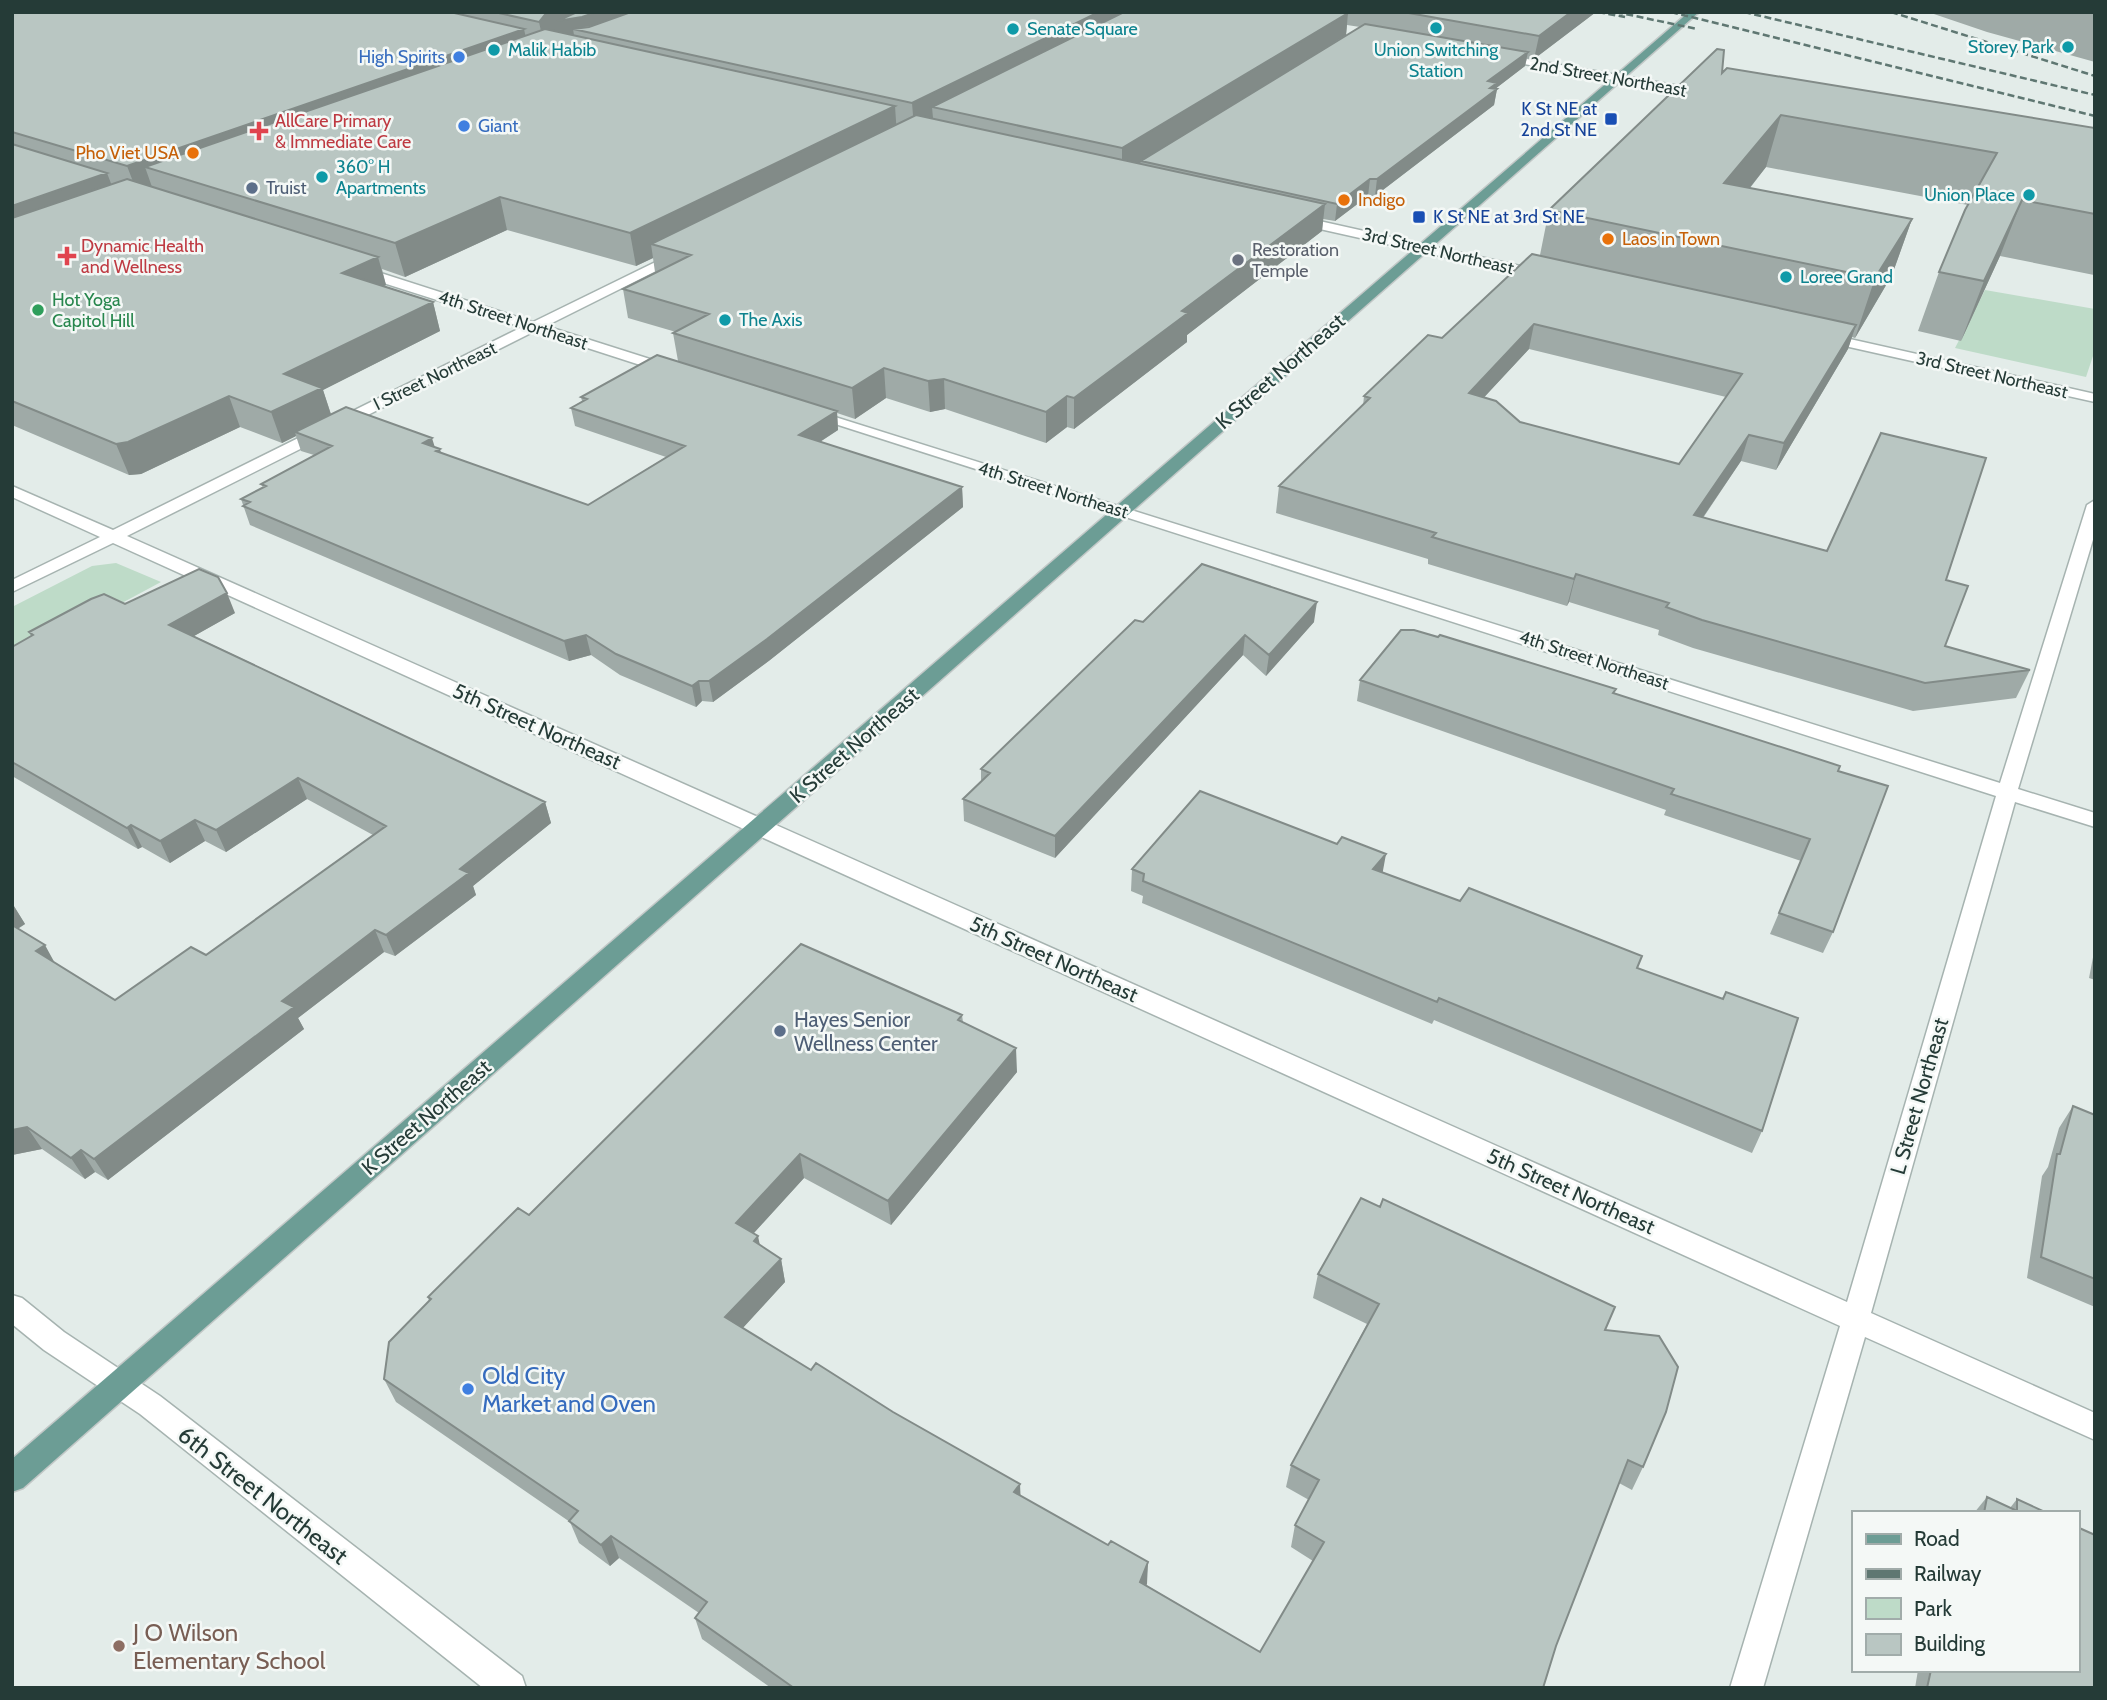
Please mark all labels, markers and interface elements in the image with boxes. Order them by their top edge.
place label: Senate Square [1027,18,1138,40]
marker: Union Switching Station [1428,20,1444,36]
marker: Senate Square [1005,21,1021,37]
place label: Storey Park [1968,36,2055,58]
place label: Malik Habib [508,39,596,61]
place label: Union Switching Station [1374,39,1499,82]
marker: Storey Park [2060,39,2076,55]
marker: Malik Habib [486,42,502,58]
place label: High Spirits [359,46,445,68]
marker: High Spirits [451,49,467,65]
street label: 2nd Street Northeast [1528,52,1688,102]
place label: K St NE at 2nd St NE [1520,98,1597,141]
place label: AllCare Primary & Immediate Care [275,110,411,153]
marker: K St NE at 2nd St NE [1603,111,1619,127]
place label: Giant [478,115,518,137]
marker: Giant [456,118,472,134]
marker: AllCare Primary & Immediate Care [249,121,269,141]
place label: Pho Viet USA [76,142,179,164]
marker: Pho Viet USA [185,145,201,161]
place label: 360° H Apartments [336,156,426,199]
marker: 360° H Apartments [314,169,330,185]
place label: Truist [266,177,306,199]
marker: Truist [244,180,260,196]
place label: Union Place [1924,184,2015,206]
marker: Union Place [2021,187,2037,203]
place label: Indigo [1358,189,1405,211]
marker: Indigo [1336,192,1352,208]
place label: K St NE at 3rd St NE [1433,206,1585,228]
marker: K St NE at 3rd St NE [1411,209,1427,225]
street label: 3rd Street Northeast [1360,223,1516,279]
place label: Laos in Town [1622,228,1720,250]
marker: Laos in Town [1600,231,1616,247]
place label: Dynamic Health and Wellness [81,235,204,278]
place label: Restoration Temple [1252,239,1339,282]
marker: Dynamic Health and Wellness [59,248,75,264]
marker: Restoration Temple [1230,252,1246,268]
place label: Loree Grand [1800,266,1893,288]
marker: Loree Grand [1778,269,1794,285]
street label: 4th Street Northeast [436,285,590,355]
place label: Hot Yoga Capitol Hill [52,289,135,332]
marker: Hot Yoga Capitol Hill [30,302,46,318]
street label: K Street Northeast [1210,308,1350,434]
place label: The Axis [739,309,802,331]
marker: The Axis [717,312,733,328]
street label: I Street Northeast [370,337,500,415]
street label: 3rd Street Northeast [1914,347,2070,403]
street label: 4th Street Northeast [975,457,1131,523]
street label: 4th Street Northeast [1517,625,1671,695]
street label: 5th Street Northeast [449,678,625,774]
street label: K Street Northeast [784,682,924,808]
street label: 5th Street Northeast [966,911,1142,1007]
place label: Hayes Senior Wellness Center [794,1007,938,1056]
street label: L Street Northeast [1885,1015,1953,1177]
marker: Hayes Senior Wellness Center [772,1023,788,1039]
street label: K Street Northeast [356,1054,496,1180]
street label: 5th Street Northeast [1483,1143,1659,1239]
place label: Old City Market and Oven [482,1361,656,1418]
marker: Old City Market and Oven [460,1381,476,1397]
street label: 6th Street Northeast [172,1420,354,1570]
legend [1852,1511,2079,1672]
text: Road [1914,1526,1960,1551]
text: Railway [1914,1561,1982,1586]
text: Park [1914,1596,1952,1621]
place label: J O Wilson Elementary School [132,1618,326,1675]
text: Building [1914,1631,1986,1656]
marker: J O Wilson Elementary School [111,1638,127,1654]

